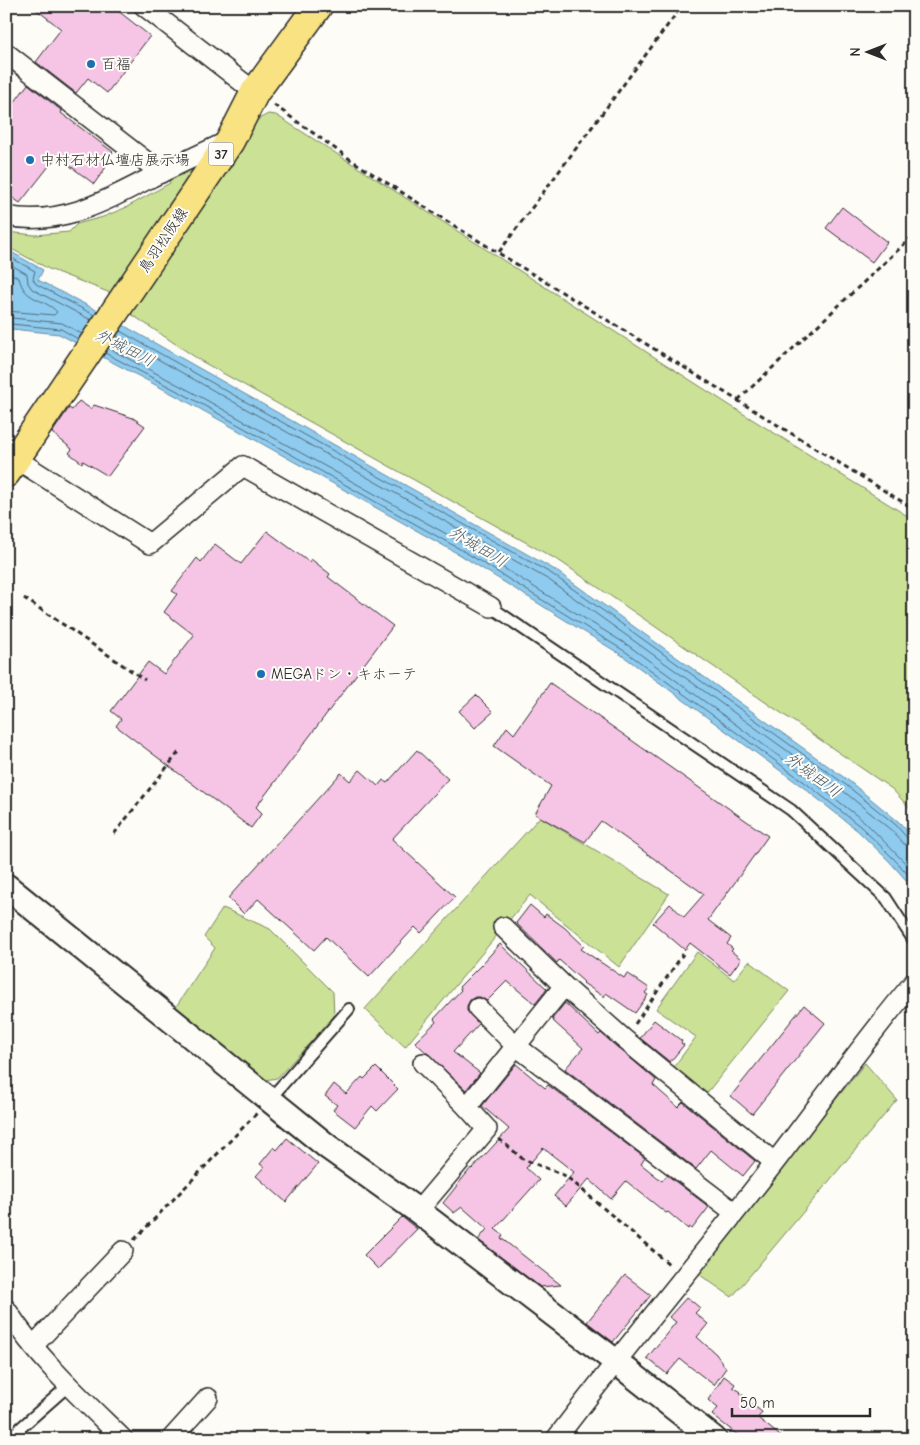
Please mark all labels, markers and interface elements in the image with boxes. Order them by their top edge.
north arrow [842,28,892,78]
text: N [847,47,864,57]
place label: 百福 [101,55,131,73]
marker: 百福 [85,58,97,70]
road number: 37 [208,142,234,166]
place label: 中村石材仏壇店展示場 [40,151,190,169]
marker: 中村石材仏壇店展示場 [24,154,36,166]
street label: 鳥羽松阪線 [135,204,191,276]
water label: 外城田川 [92,325,158,371]
water label: 外城田川 [446,523,510,571]
place label: MEGAドン・キホーテ [271,665,417,683]
marker: MEGAドン・キホーテ [255,668,267,680]
water label: 外城田川 [782,749,844,801]
scale bar [732,1385,870,1417]
text: 50 m [740,1394,775,1412]

